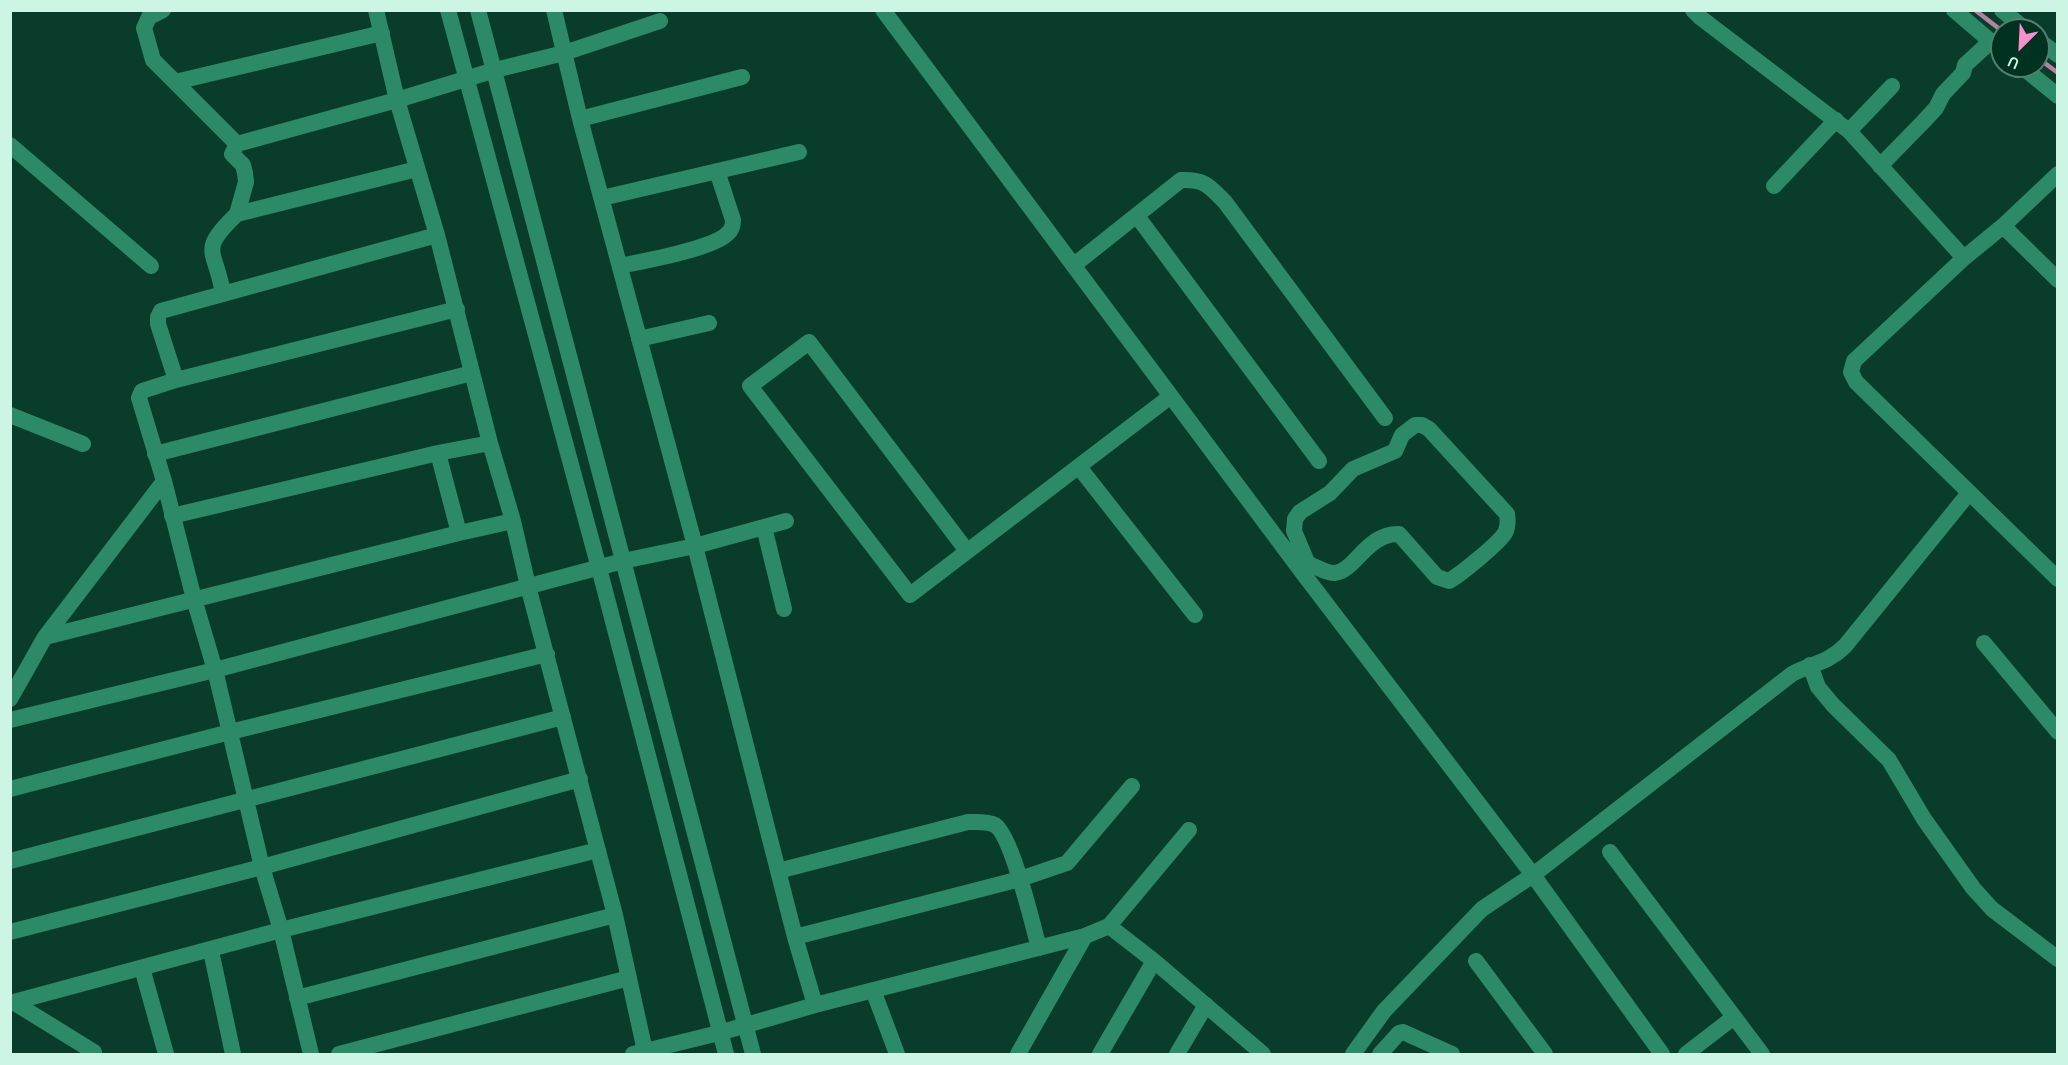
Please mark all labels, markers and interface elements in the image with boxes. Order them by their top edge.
north arrow [1990,18,2050,78]
text: U [2004,52,2022,74]

